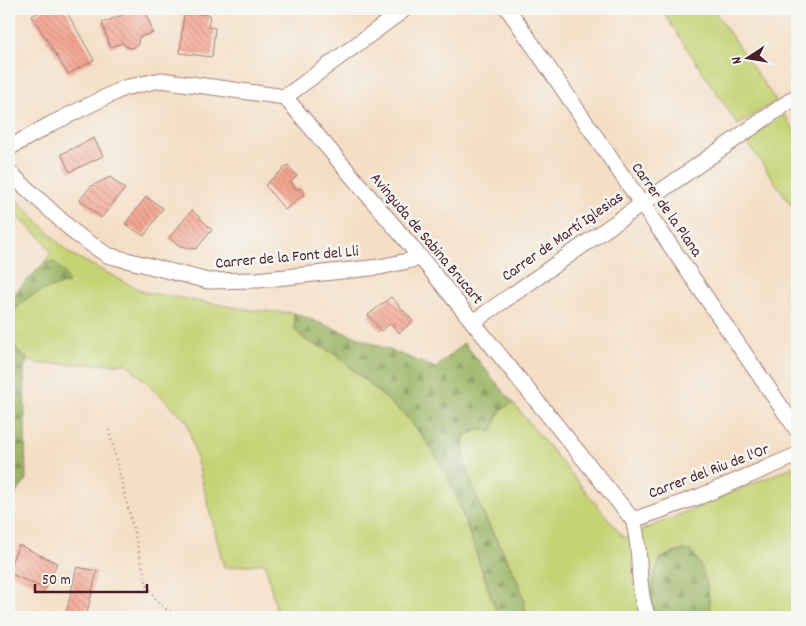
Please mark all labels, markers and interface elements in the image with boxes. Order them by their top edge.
north arrow [724,32,774,82]
text: N [727,55,748,66]
street label: Carrer de la Plana [625,158,707,262]
street label: Avinguda de Sabina Brucart [364,168,488,310]
street label: Carrer de Martí Iglesias [497,186,629,288]
street label: Carrer de la Font del Lli [214,240,360,276]
street label: Carrer del Riu de l'Or [645,438,773,506]
scale bar [35,561,148,593]
text: 50 m [42,570,71,592]

